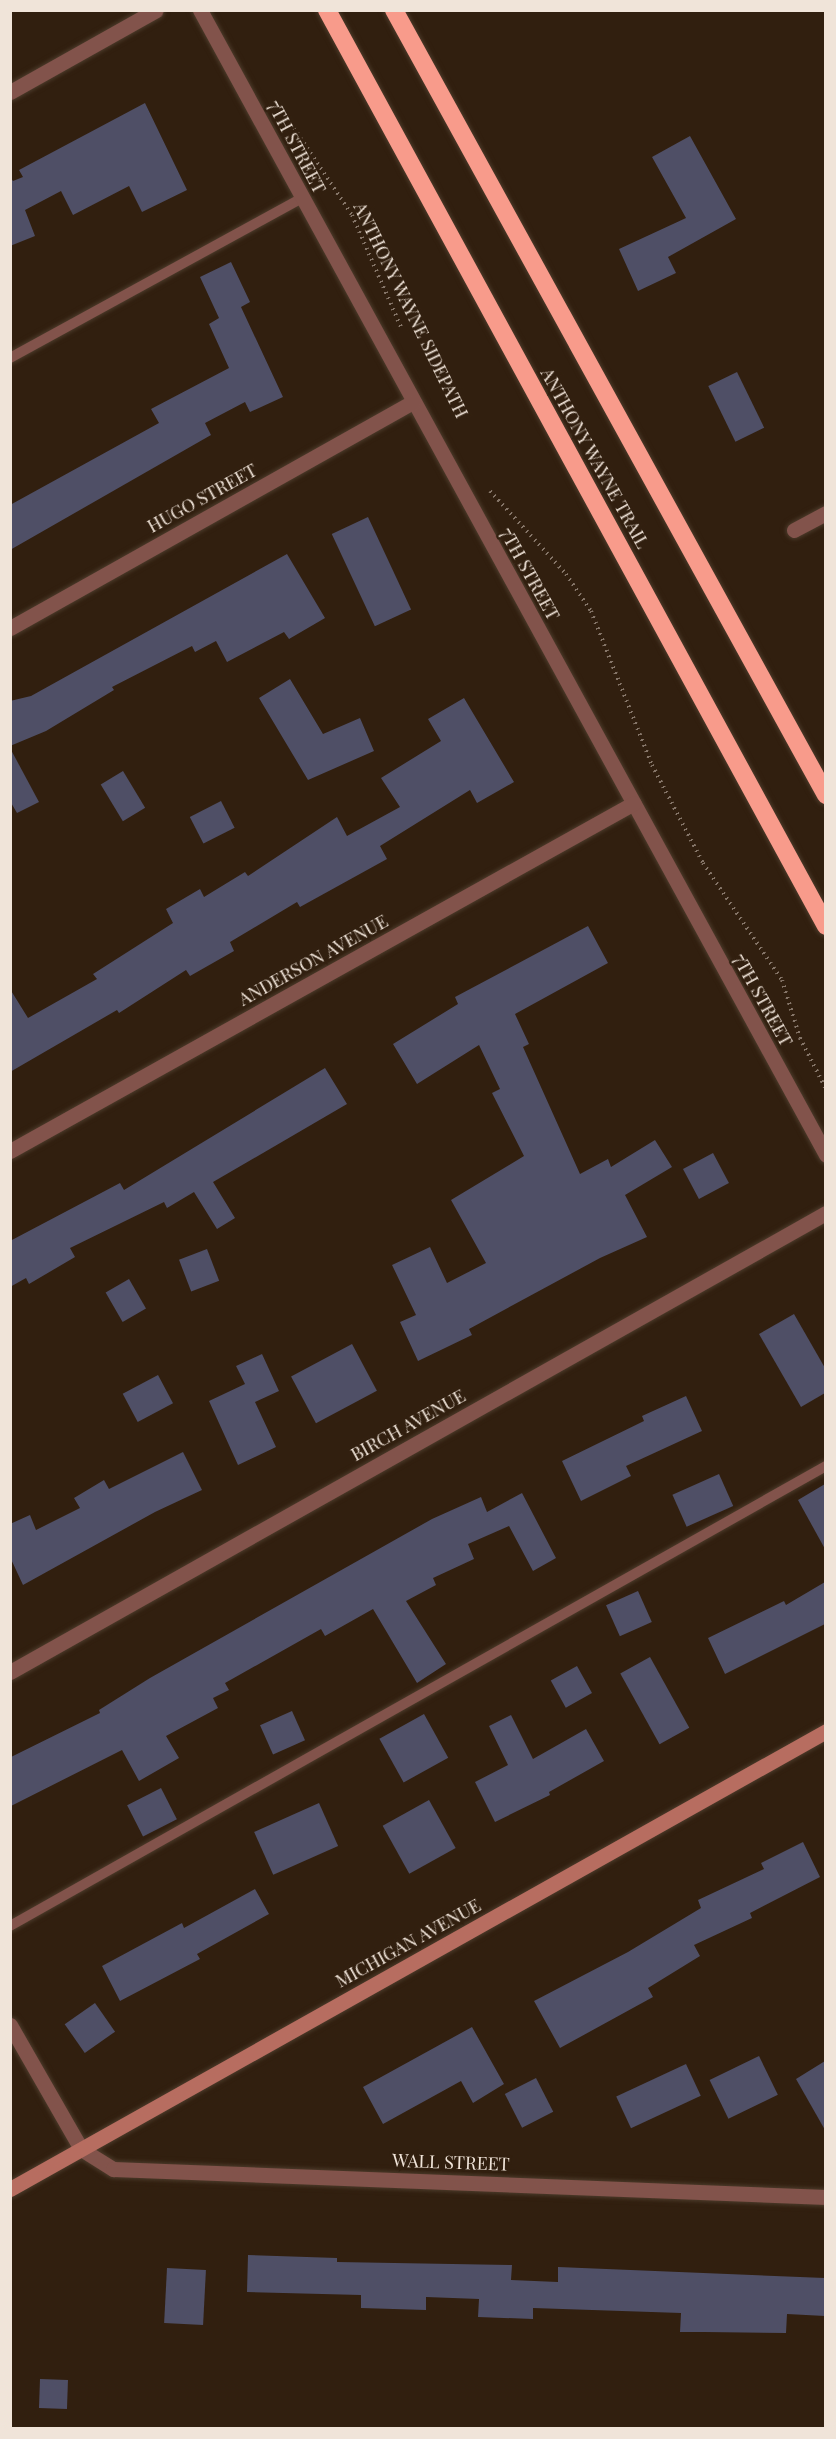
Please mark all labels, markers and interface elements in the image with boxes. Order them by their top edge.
street label: 7TH STREET [263,97,331,197]
street label: ANTHONY WAYNE SIDEPATH [349,198,473,422]
street label: ANTHONY WAYNE TRAIL [536,363,654,553]
street label: HUGO STREET [143,459,261,537]
street label: 7TH STREET [496,524,564,624]
street label: ANDERSON AVENUE [234,910,392,1010]
street label: 7TH STREET [729,950,797,1050]
street label: BIRCH AVENUE [347,1385,469,1465]
street label: MICHIGAN AVENUE [331,1894,485,1992]
street label: WALL STREET [392,2149,510,2175]

